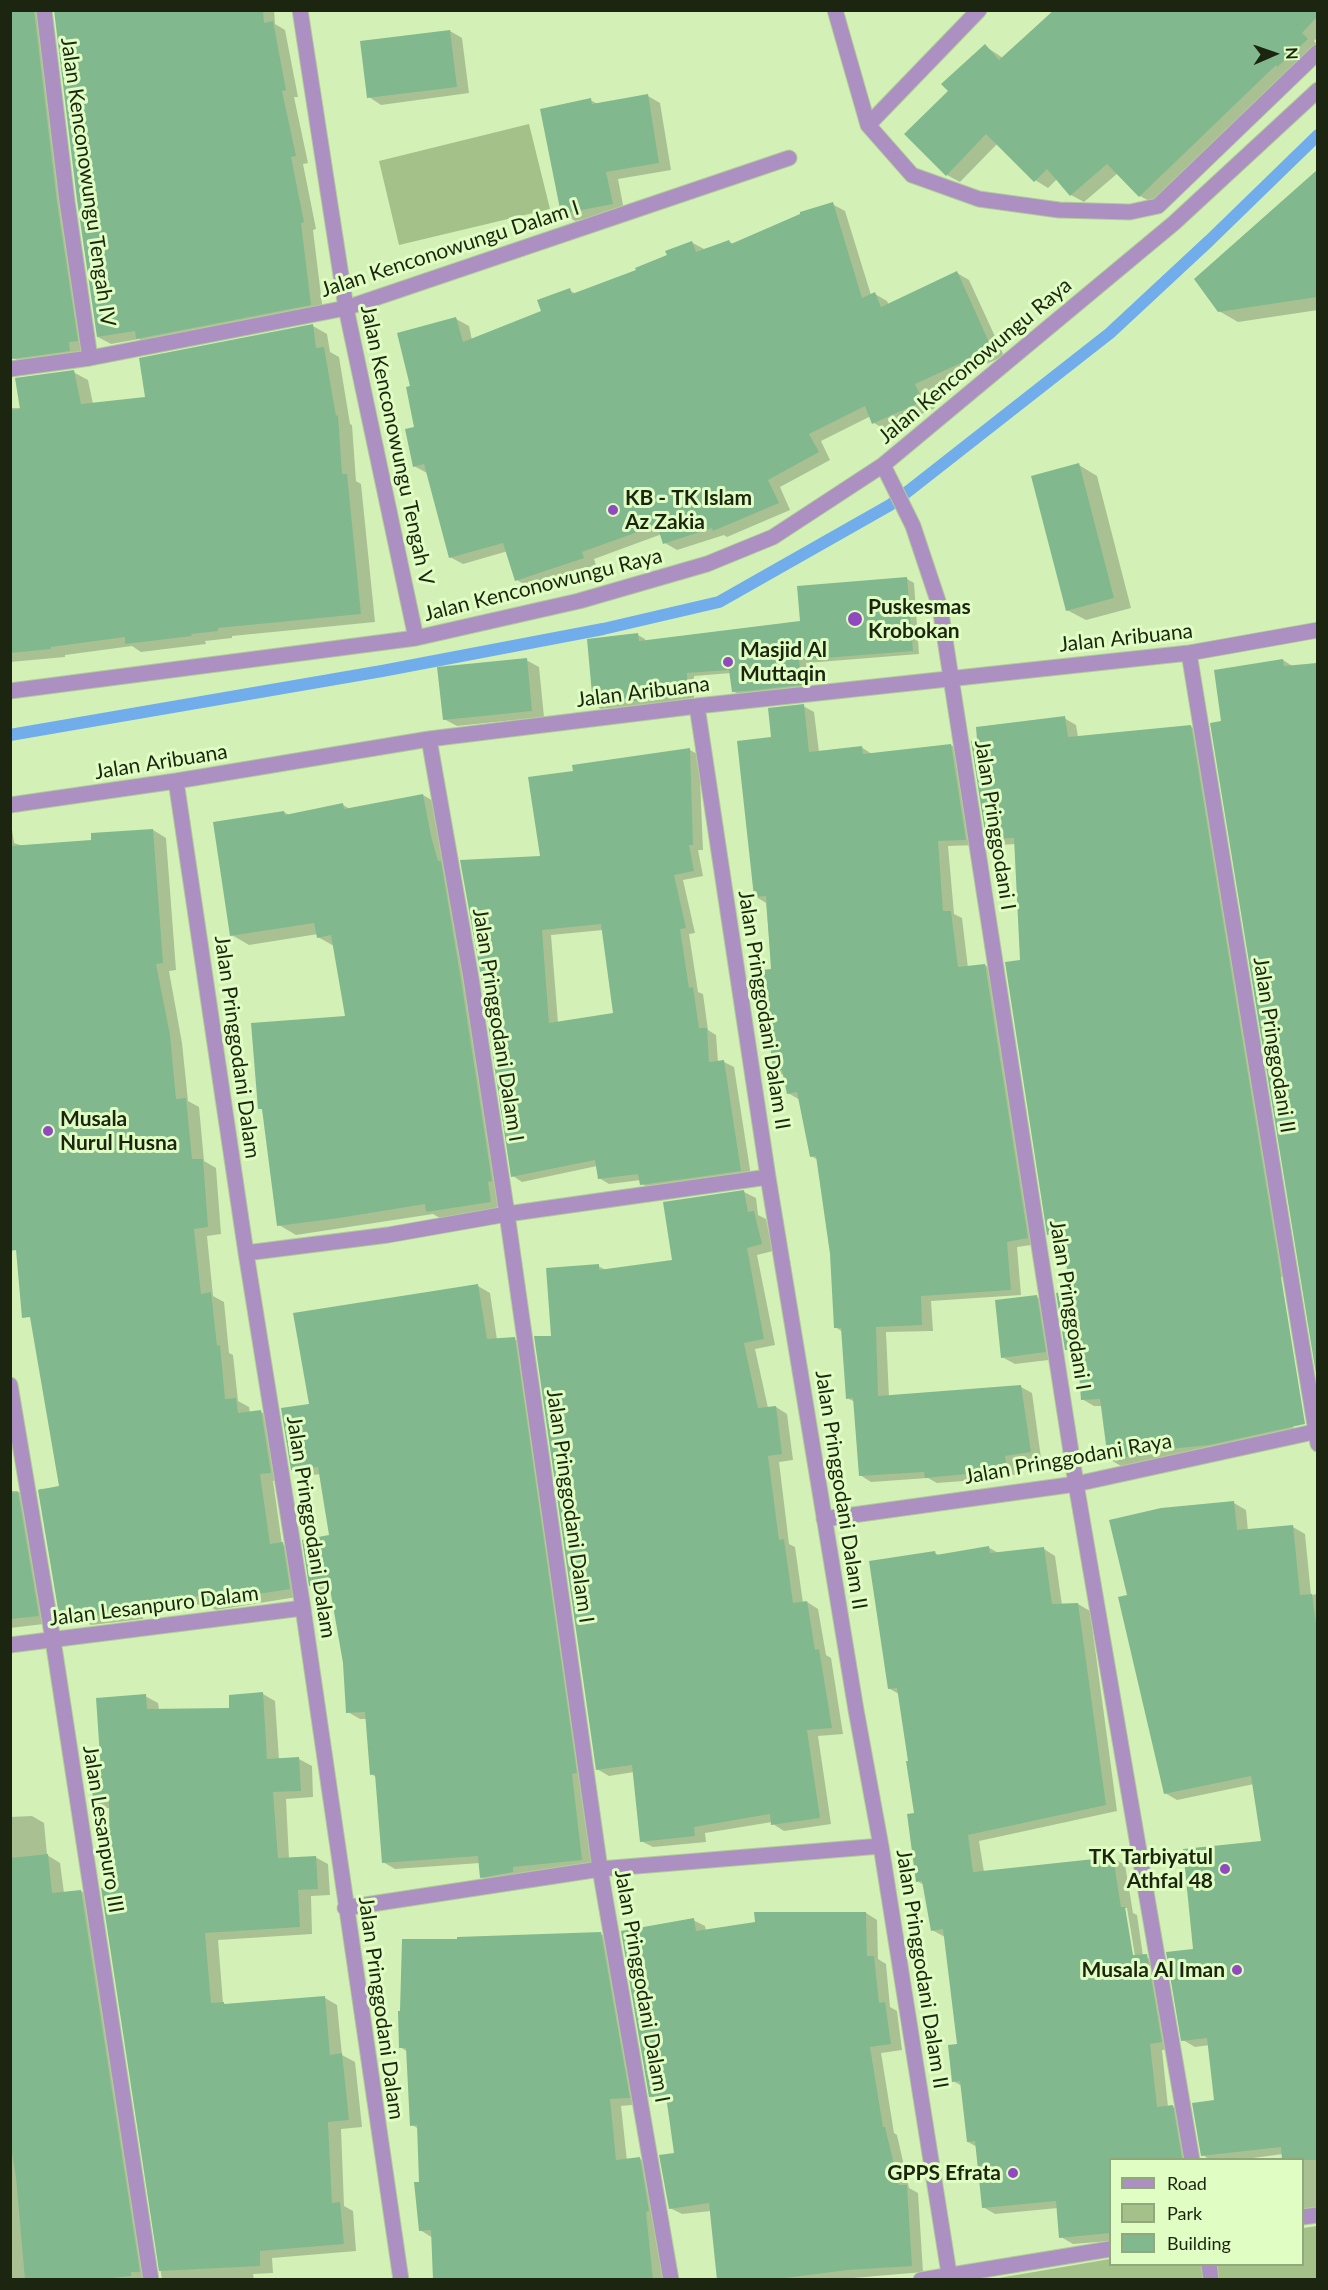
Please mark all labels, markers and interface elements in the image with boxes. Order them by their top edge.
north arrow [1244,24,1304,84]
street label: Jalan Kenconowungu Tengah IV [55,36,121,328]
text: N [1283,47,1302,60]
street label: Jalan Kenconowungu Dalam I [317,195,583,303]
street label: Jalan Kenconowungu Raya [873,273,1077,449]
street label: Jalan Kenconowungu Tengah V [355,303,439,587]
place label: KB - TK Islam Az Zakia [625,485,752,535]
marker: KB - TK Islam Az Zakia [606,503,620,517]
street label: Jalan Kenconowungu Raya [421,543,665,627]
place label: Puskesmas Krobokan [868,594,971,644]
marker: Puskesmas Krobokan [846,610,864,628]
street label: Jalan Aribuana [1058,618,1194,658]
place label: Masjid Al Muttaqin [740,637,827,687]
marker: Masjid Al Muttaqin [721,655,735,669]
street label: Jalan Aribuana [575,671,711,713]
street label: Jalan Pringgodani I [969,738,1021,912]
street label: Jalan Aribuana [93,739,229,785]
street label: Jalan Pringgodani Dalam II [733,889,795,1131]
street label: Jalan Pringgodani Dalam I [467,906,529,1144]
street label: Jalan Pringgodani Dalam [209,934,265,1160]
street label: Jalan Pringgodani II [1248,955,1300,1135]
place label: Musala Nurul Husna [60,1106,177,1156]
marker: Musala Nurul Husna [41,1124,55,1138]
street label: Jalan Pringgodani I [1044,1218,1096,1392]
street label: Jalan Pringgodani Dalam II [810,1369,872,1611]
street label: Jalan Pringgodani Dalam I [541,1387,599,1625]
street label: Jalan Pringgodani Dalam [281,1414,341,1640]
street label: Jalan Pringgodani Raya [962,1428,1174,1490]
street label: Jalan Lesanpuro Dalam [48,1581,260,1631]
street label: Jalan Lesanpuro III [77,1743,129,1915]
place label: TK Tarbiyatul Athfal 48 [1089,1844,1213,1894]
street label: Jalan Pringgodani Dalam II [891,1848,953,2090]
marker: TK Tarbiyatul Athfal 48 [1218,1862,1232,1876]
street label: Jalan Pringgodani Dalam I [609,1868,675,2104]
street label: Jalan Pringgodani Dalam [353,1895,409,2121]
place label: Musala Al Iman [1082,1957,1225,1983]
marker: Musala Al Iman [1230,1963,1244,1977]
legend [1109,2158,1304,2266]
place label: GPPS Efrata [887,2160,1001,2186]
marker: GPPS Efrata [1006,2166,1020,2180]
text: Road [1167,2172,1207,2194]
text: Park [1167,2202,1202,2224]
text: Building [1167,2232,1231,2254]

